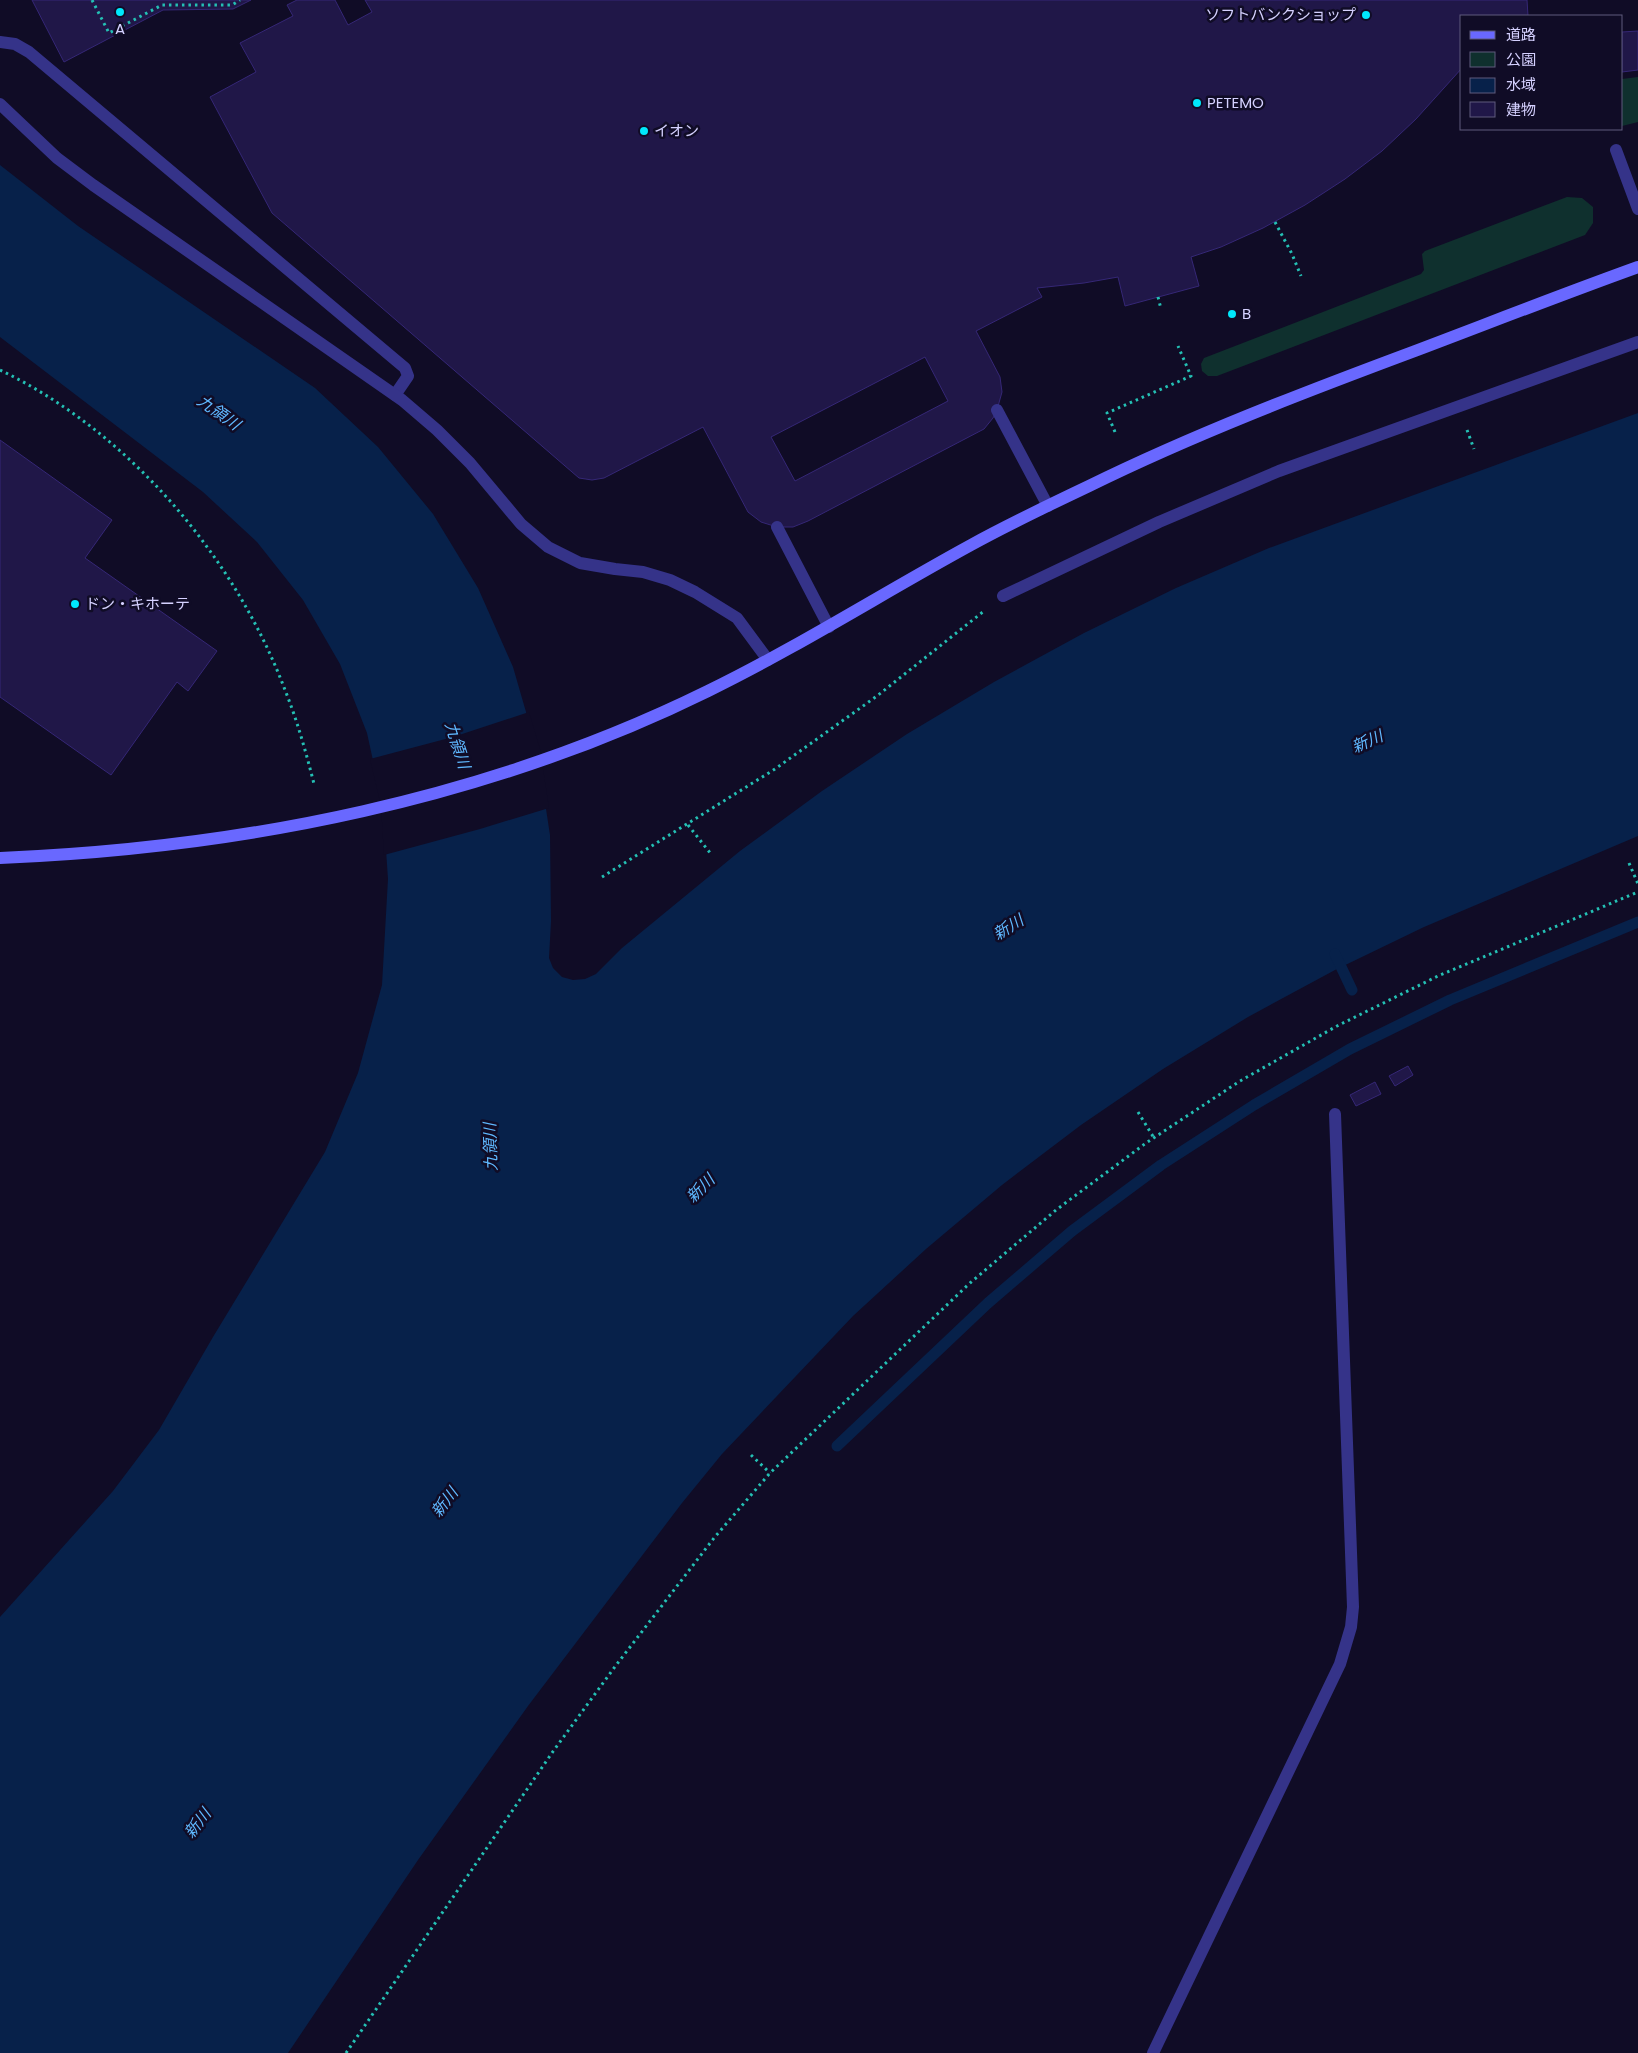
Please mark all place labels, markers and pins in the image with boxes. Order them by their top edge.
place label: ソフトバンクショップ [1205,4,1356,25]
marker: A [114,6,126,18]
marker: ソフトバンクショップ [1360,9,1372,21]
place label: A [115,18,125,39]
place label: PETEMO [1207,92,1264,113]
marker: PETEMO [1191,97,1203,109]
place label: イオン [654,120,699,141]
marker: イオン [638,125,650,137]
place label: B [1242,303,1251,324]
marker: B [1226,308,1238,320]
place label: ドン・キホーテ [85,593,190,614]
marker: ドン・キホーテ [69,598,81,610]

